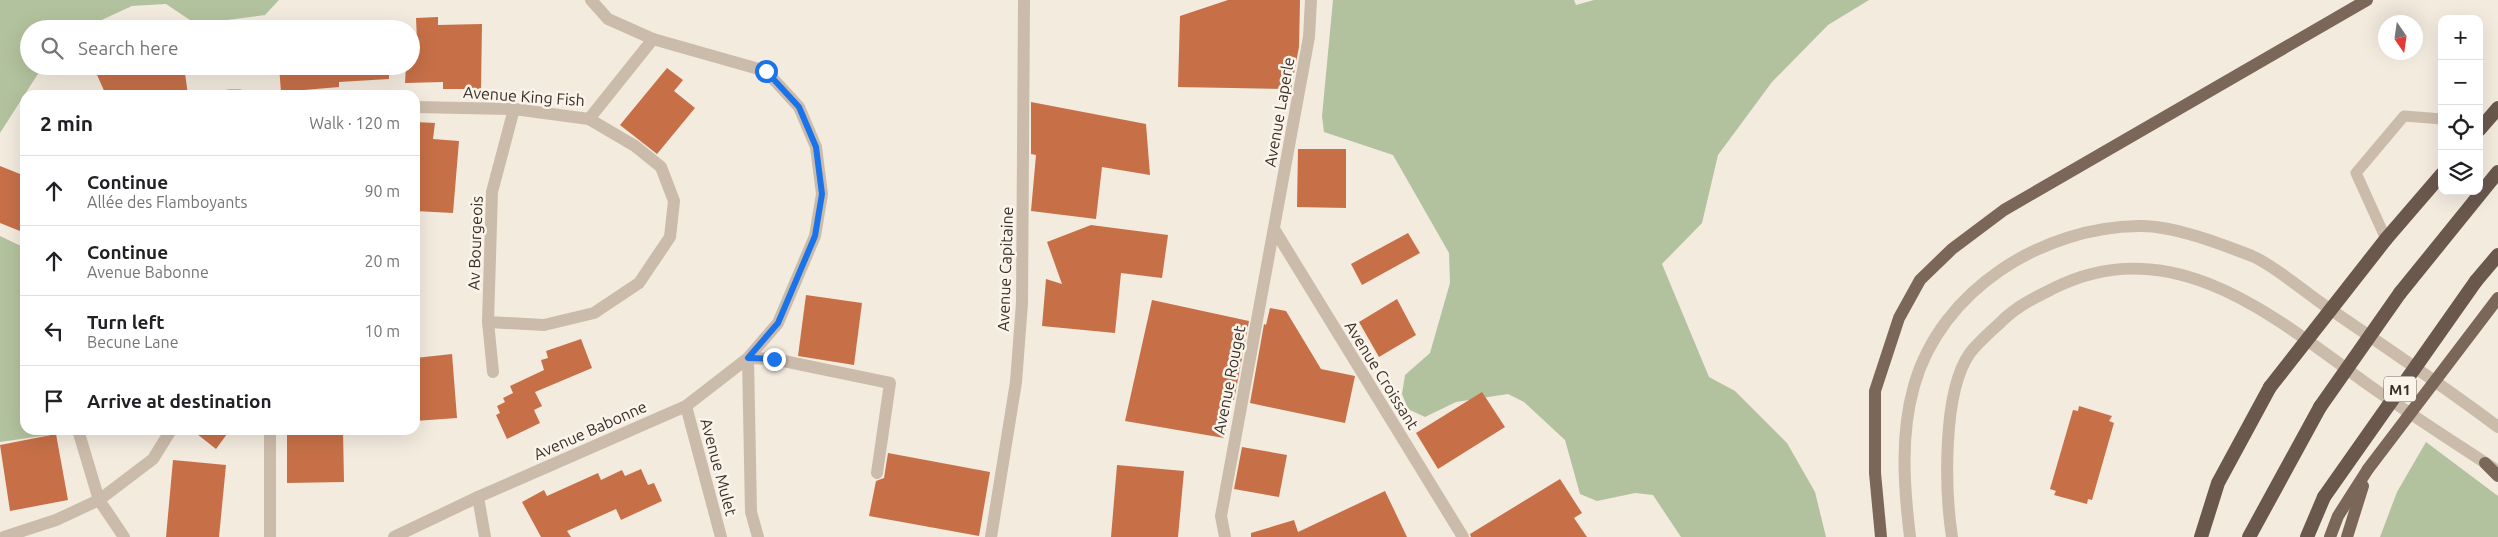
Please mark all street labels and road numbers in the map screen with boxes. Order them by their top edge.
street label: Avenue Laperle [1260,56,1298,168]
street label: Avenue King Fish [463,83,585,109]
street label: Av Bourgeois [464,195,486,291]
street label: Avenue Capitaine [994,206,1016,332]
street label: Avenue Croissant [1341,318,1423,433]
street label: Avenue Rouget [1210,323,1248,436]
road number: M1 [2384,376,2416,402]
street label: Avenue Babonne [531,397,649,463]
street label: Avenue Mulet [697,416,741,518]

